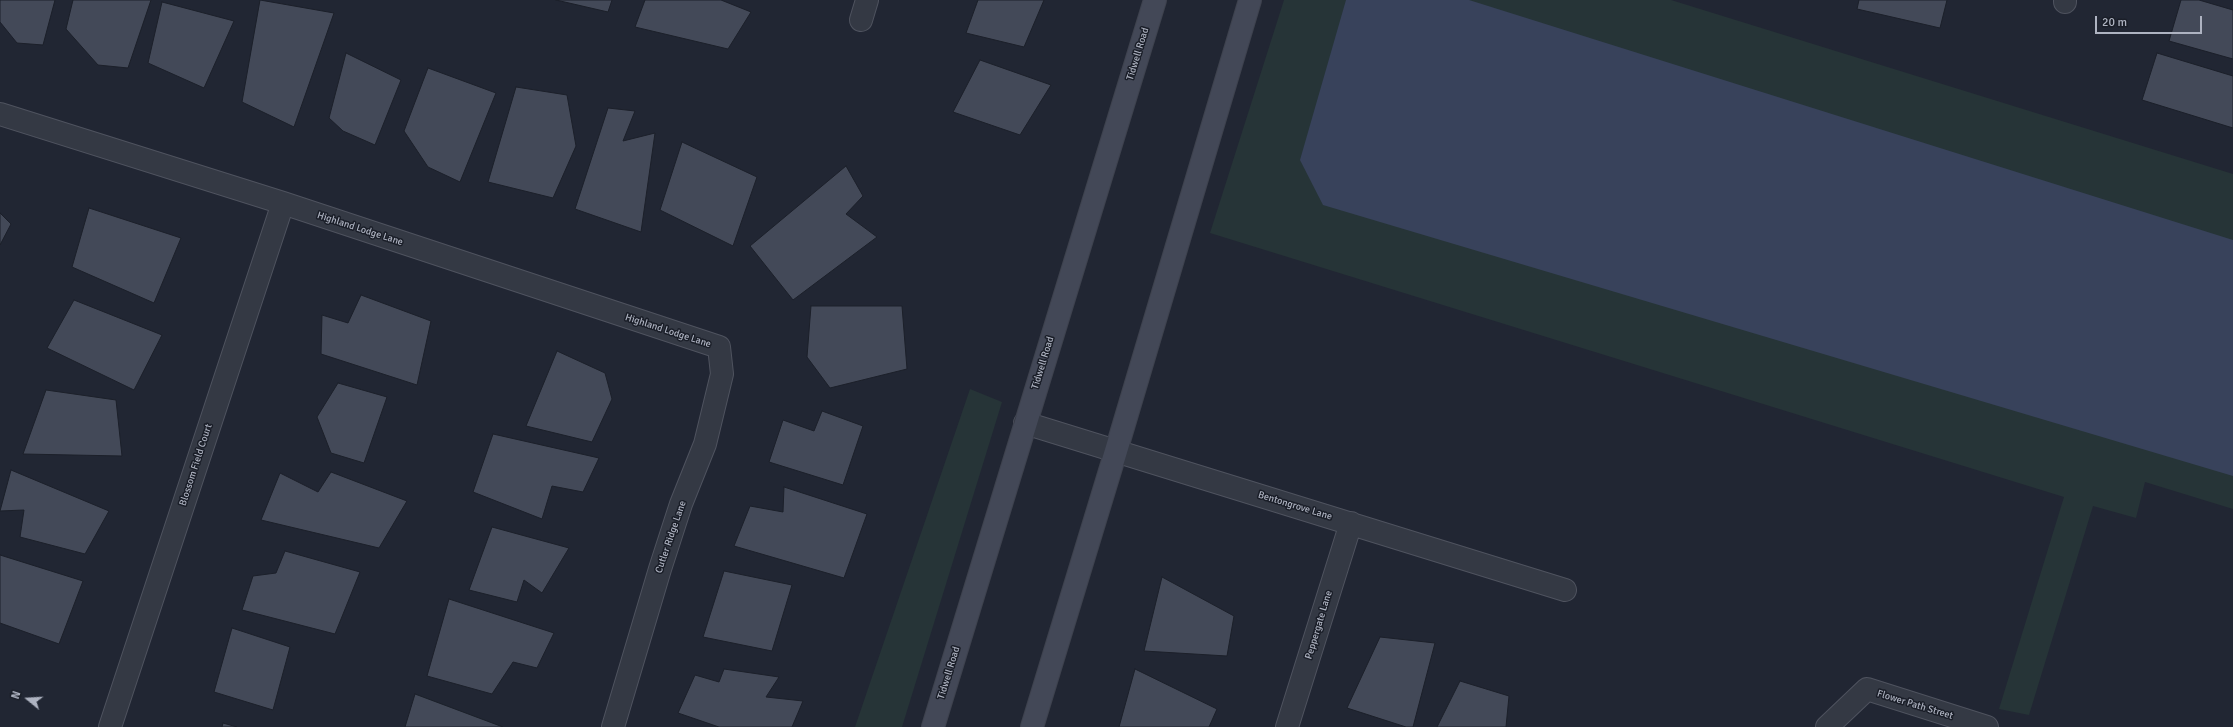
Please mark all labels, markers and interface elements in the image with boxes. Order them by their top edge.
scale bar [2097,8,2204,34]
text: 20 m [2102,15,2127,30]
street label: Tidwell Road [1124,26,1152,82]
street label: Highland Lodge Lane [315,209,405,249]
street label: Highland Lodge Lane [623,311,713,351]
street label: Tidwell Road [1029,335,1057,391]
street label: Blossom Field Court [177,422,215,508]
street label: Bentongrove Lane [1257,489,1333,523]
street label: Cutler Ridge Lane [653,499,689,575]
street label: Peppergate Lane [1303,589,1335,661]
street label: Tidwell Road [935,645,963,701]
north arrow [8,679,48,719]
street label: Flower Path Street [1876,688,1954,722]
text: N [9,689,23,701]

